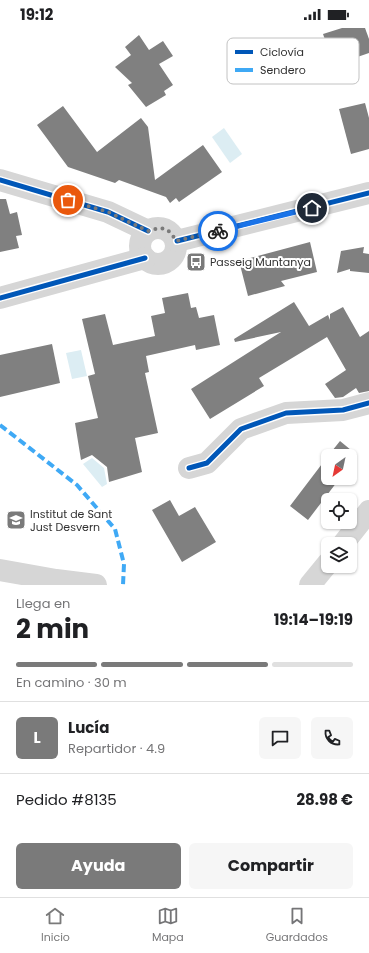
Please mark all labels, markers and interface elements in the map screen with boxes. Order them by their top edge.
text: 19:12 [20,4,53,25]
legend [227,38,359,84]
text: Ciclovía [260,44,304,60]
text: Sendero [260,62,306,78]
pin [51,183,85,217]
icon: bag [57,189,79,211]
pin [295,191,329,225]
icon: home [301,197,323,219]
courier [198,211,238,251]
icon: bike [207,220,229,242]
bus stop icon: Passeig Muntanya [185,251,207,273]
place label: Passeig Muntanya [210,254,311,270]
north arrow [321,449,357,485]
map controls [321,449,357,573]
button: locate [321,493,357,529]
place label: Institut de Sant Just Desvern [30,506,112,535]
school or university icon: Institut de Sant Just Desvern [5,509,27,531]
button: layers [321,537,357,573]
text: Llega en [16,594,70,613]
text: 19:14–19:19 [274,609,353,630]
text: 2 min [16,611,89,647]
text: En camino · 30 m [16,673,127,692]
text: Lucía [68,717,109,738]
button: chat [259,717,301,759]
button: phone [311,717,353,759]
text: L [33,727,41,748]
text: Repartidor · 4.9 [68,739,165,758]
text: Pedido #8135 [16,789,117,810]
text: 28.98 € [296,789,353,810]
button: Ayuda [16,843,181,889]
button: Compartir [189,843,353,889]
tab: Inicio [41,905,70,946]
tab: Mapa [152,905,184,946]
tab: Guardados [266,905,328,946]

